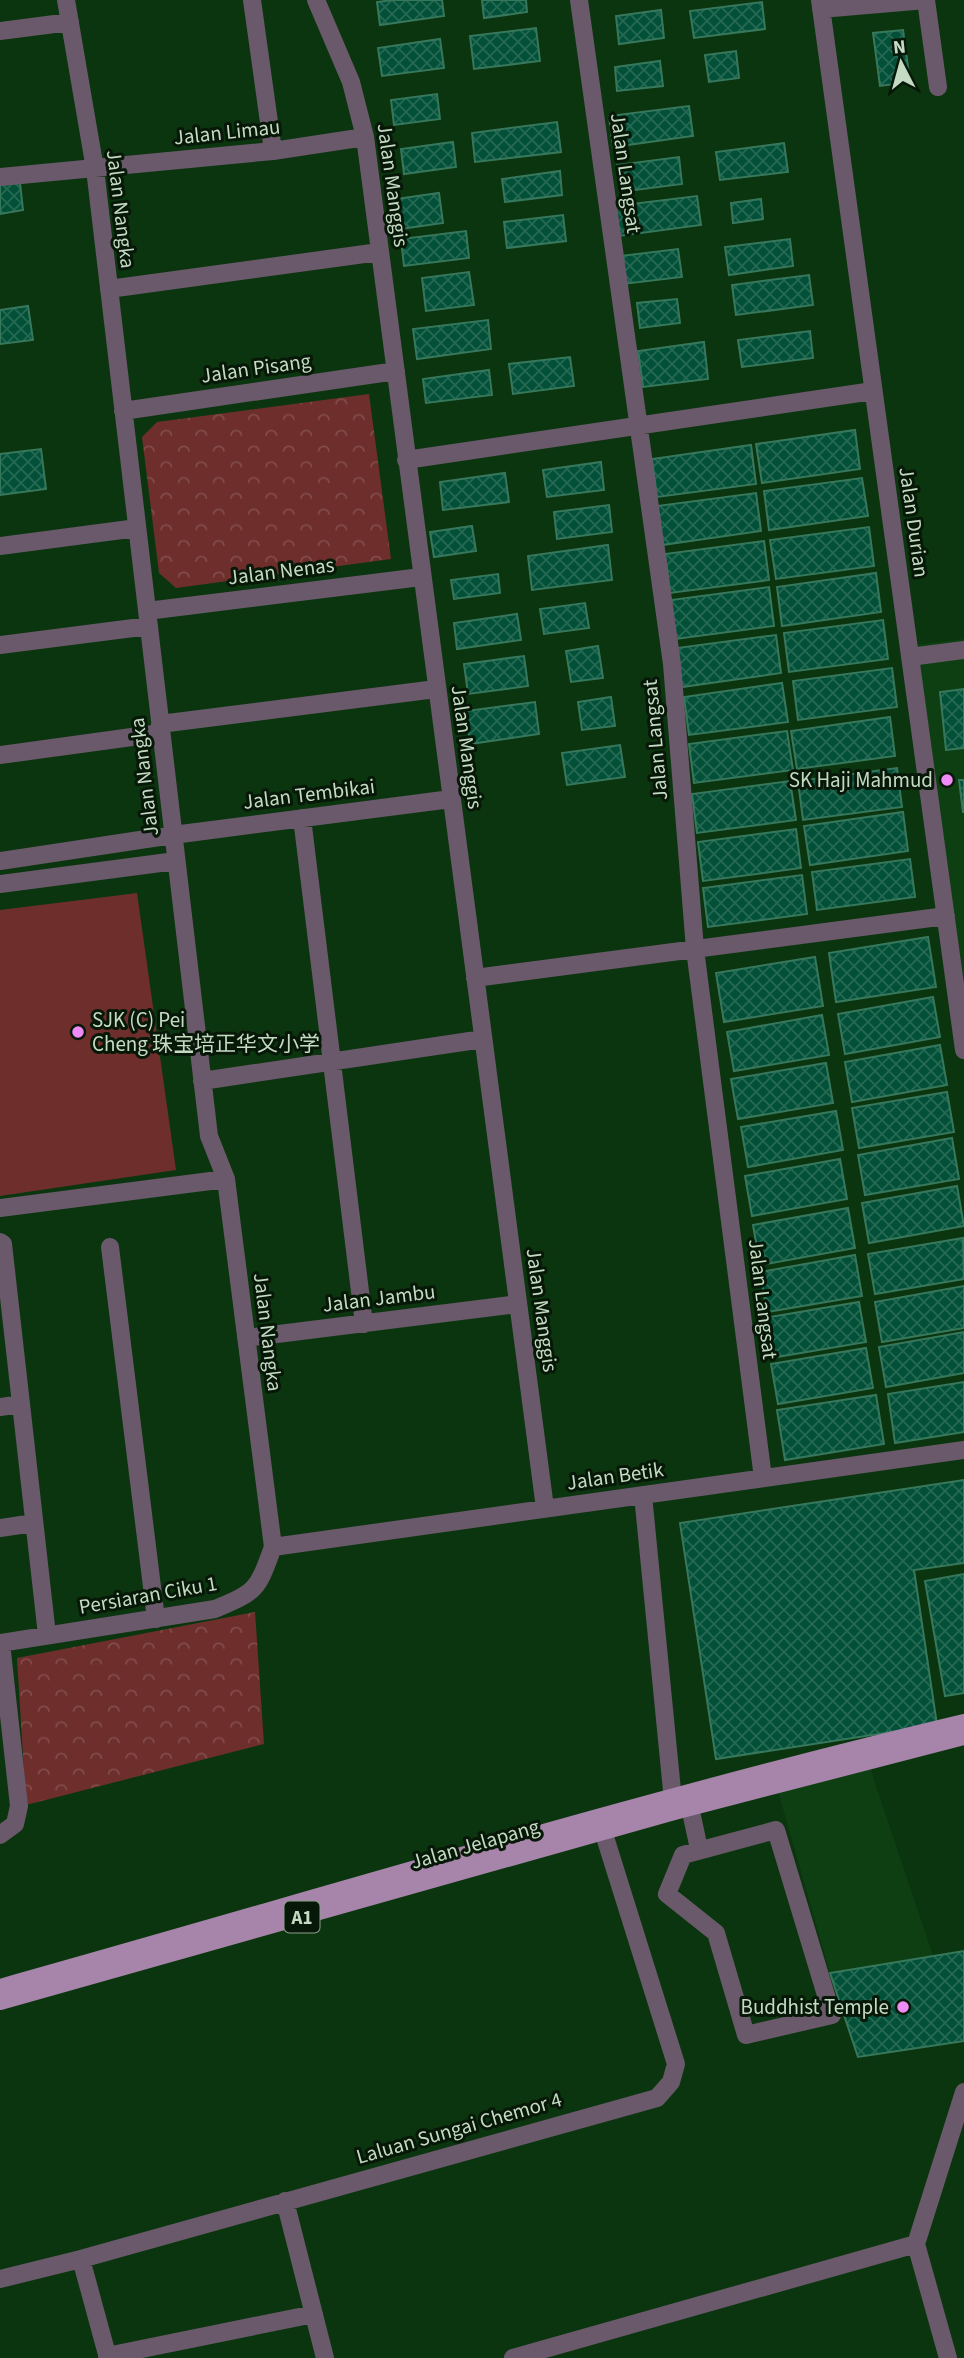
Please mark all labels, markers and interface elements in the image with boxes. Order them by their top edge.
north arrow [866,28,936,98]
text: N [892,33,907,62]
street label: Jalan Limau [172,111,282,153]
street label: Jalan Langsat [603,111,649,235]
street label: Jalan Manggis [369,121,417,249]
street label: Jalan Nangka [99,148,143,270]
street label: Jalan Pisang [199,345,313,391]
street label: Jalan Durian [891,465,937,579]
street label: Jalan Nenas [226,550,336,592]
street label: Jalan Langsat [635,678,675,802]
street label: Jalan Manggis [443,683,491,811]
street label: Jalan Nangka [122,716,166,838]
place label: SK Haji Mahmud [789,765,933,795]
street label: Jalan Tembikai [241,771,377,817]
marker: SK Haji Mahmud [939,772,955,788]
place label: SJK (C) Pei Cheng 珠宝培正华文小学 [92,1005,320,1059]
marker: SJK (C) Pei Cheng 珠宝培正华文小学 [70,1024,86,1040]
street label: Jalan Langsat [741,1237,785,1361]
street label: Jalan Manggis [518,1246,566,1374]
street label: Jalan Nangka [246,1271,290,1393]
street label: Jalan Jambu [321,1276,437,1320]
street label: Jalan Betik [565,1454,666,1498]
street label: Persiaran Ciku 1 [76,1568,220,1622]
street label: Jalan Jelapang [407,1811,543,1877]
road number: A1 [284,1901,320,1932]
place label: Buddhist Temple [741,1992,889,2022]
marker: Buddhist Temple [895,1999,911,2015]
street label: Laluan Sungai Chemor 4 [353,2084,565,2172]

